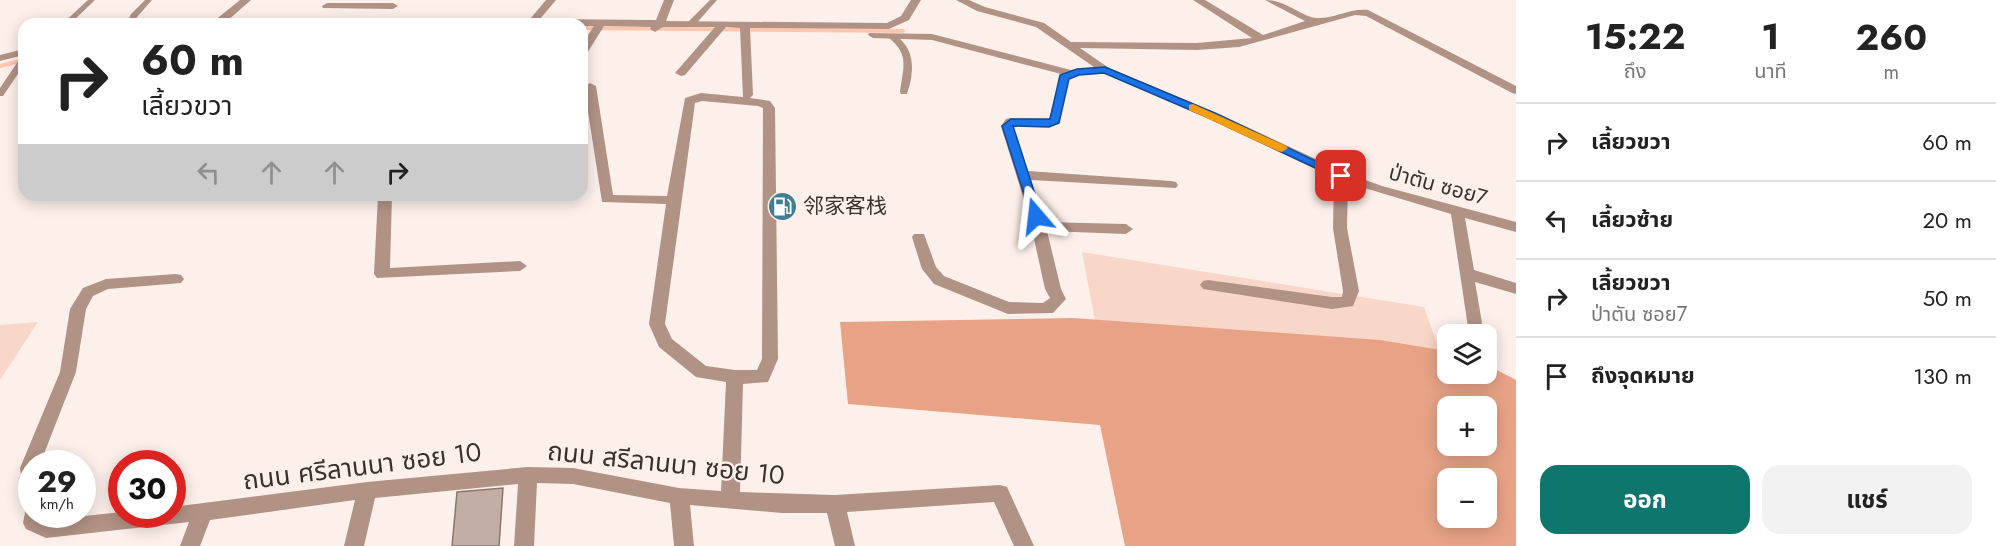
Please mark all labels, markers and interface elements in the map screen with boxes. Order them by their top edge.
text: 15:22 [1585,10,1685,62]
text: 1 [1761,10,1780,62]
text: 260 [1856,11,1927,63]
text: 60 m [141,30,244,91]
icon: right [42,42,120,120]
text: ถึง [1624,57,1646,86]
text: นาที [1754,57,1787,86]
text: m [1884,58,1899,87]
text: เลี้ยวขวา [141,86,232,125]
text: เลี้ยวขวา [1591,125,1671,157]
icon: right [1540,126,1573,159]
text: 60 m [1922,126,1972,158]
pin [1315,150,1366,201]
icon: left [192,156,225,189]
icon: ahead [255,156,288,189]
icon: ahead [318,156,351,189]
icon: right [381,156,414,189]
street label: ป่าตัน ซอย7 [1385,157,1491,213]
icon: arrive [1324,159,1357,192]
position arrow [1004,184,1068,248]
fuel station icon: 邻家客栈 [766,190,798,222]
place label: 邻家客栈 [803,191,887,221]
text: เลี้ยวซ้าย [1591,203,1673,235]
icon: left [1540,204,1573,237]
text: 20 m [1923,204,1972,236]
text: เลี้ยวขวา [1591,266,1671,298]
icon: right [1540,282,1573,315]
text: 50 m [1923,282,1972,314]
text: ป่าตัน ซอย7 [1591,300,1687,329]
map controls [1437,324,1497,528]
button: layers [1437,324,1497,384]
text: ถึงจุดหมาย [1591,359,1695,391]
icon: arrive [1540,360,1573,393]
text: 130 m [1913,360,1972,392]
button: + [1437,396,1497,456]
street label: ถนน สรีลานนา ซอย 10 [545,432,787,494]
street label: ถนน ศรีลานนา ซอย 10 [241,433,483,499]
speed limit sign: 30 [108,450,186,528]
text: 29 [37,460,77,503]
button: ออก [1540,465,1750,534]
button: แชร์ [1762,465,1972,534]
button: − [1437,468,1497,528]
text: km/h [40,493,74,515]

